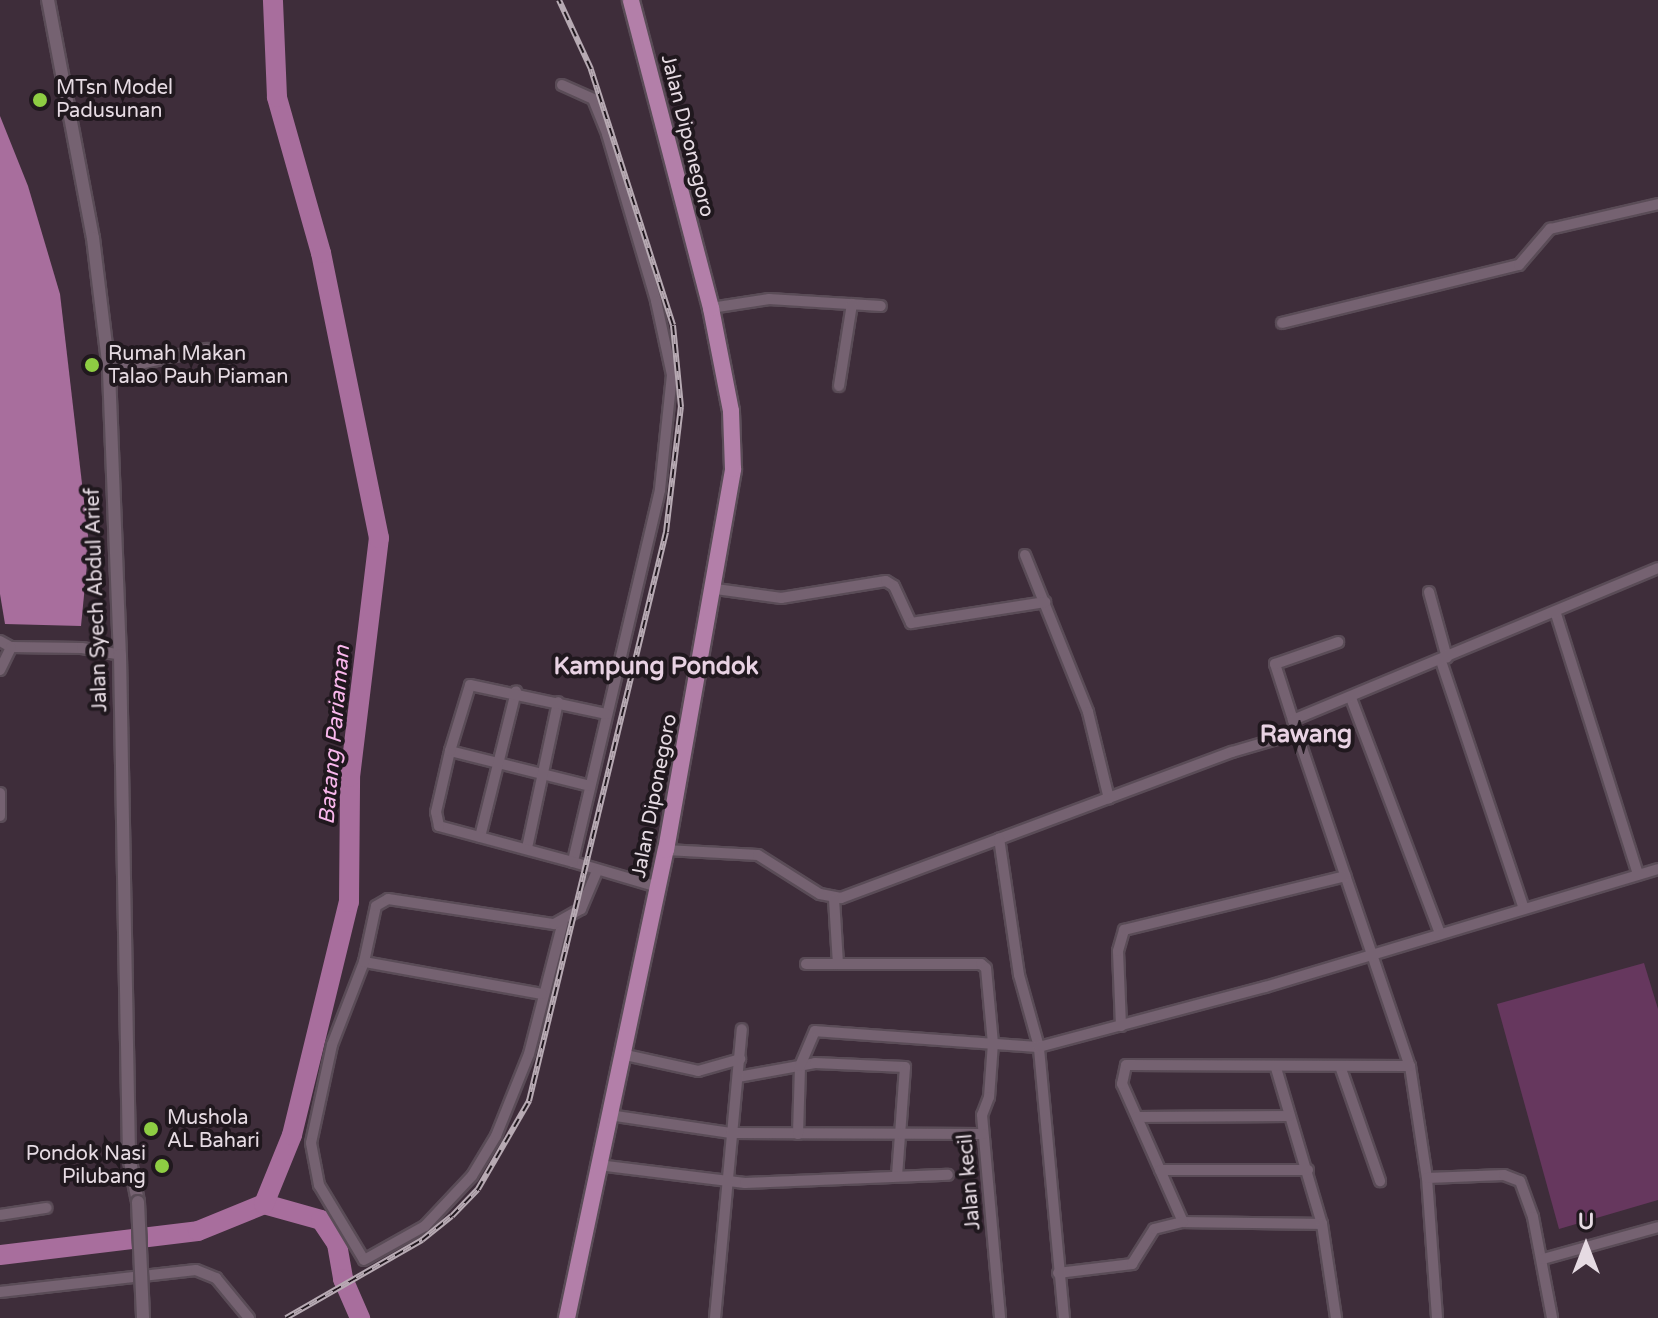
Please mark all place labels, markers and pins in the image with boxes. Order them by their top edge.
place label: MTsn Model Padusunan [56,76,173,123]
marker: MTsn Model Padusunan [31,91,49,109]
place label: Rumah Makan Talao Pauh Piaman [108,342,288,389]
marker: Rumah Makan Talao Pauh Piaman [83,356,101,374]
place label: Mushola AL Bahari [167,1106,260,1153]
marker: Mushola AL Bahari [142,1120,160,1138]
place label: Pondok Nasi Pilubang [26,1142,146,1189]
marker: Pondok Nasi Pilubang [153,1157,171,1175]

